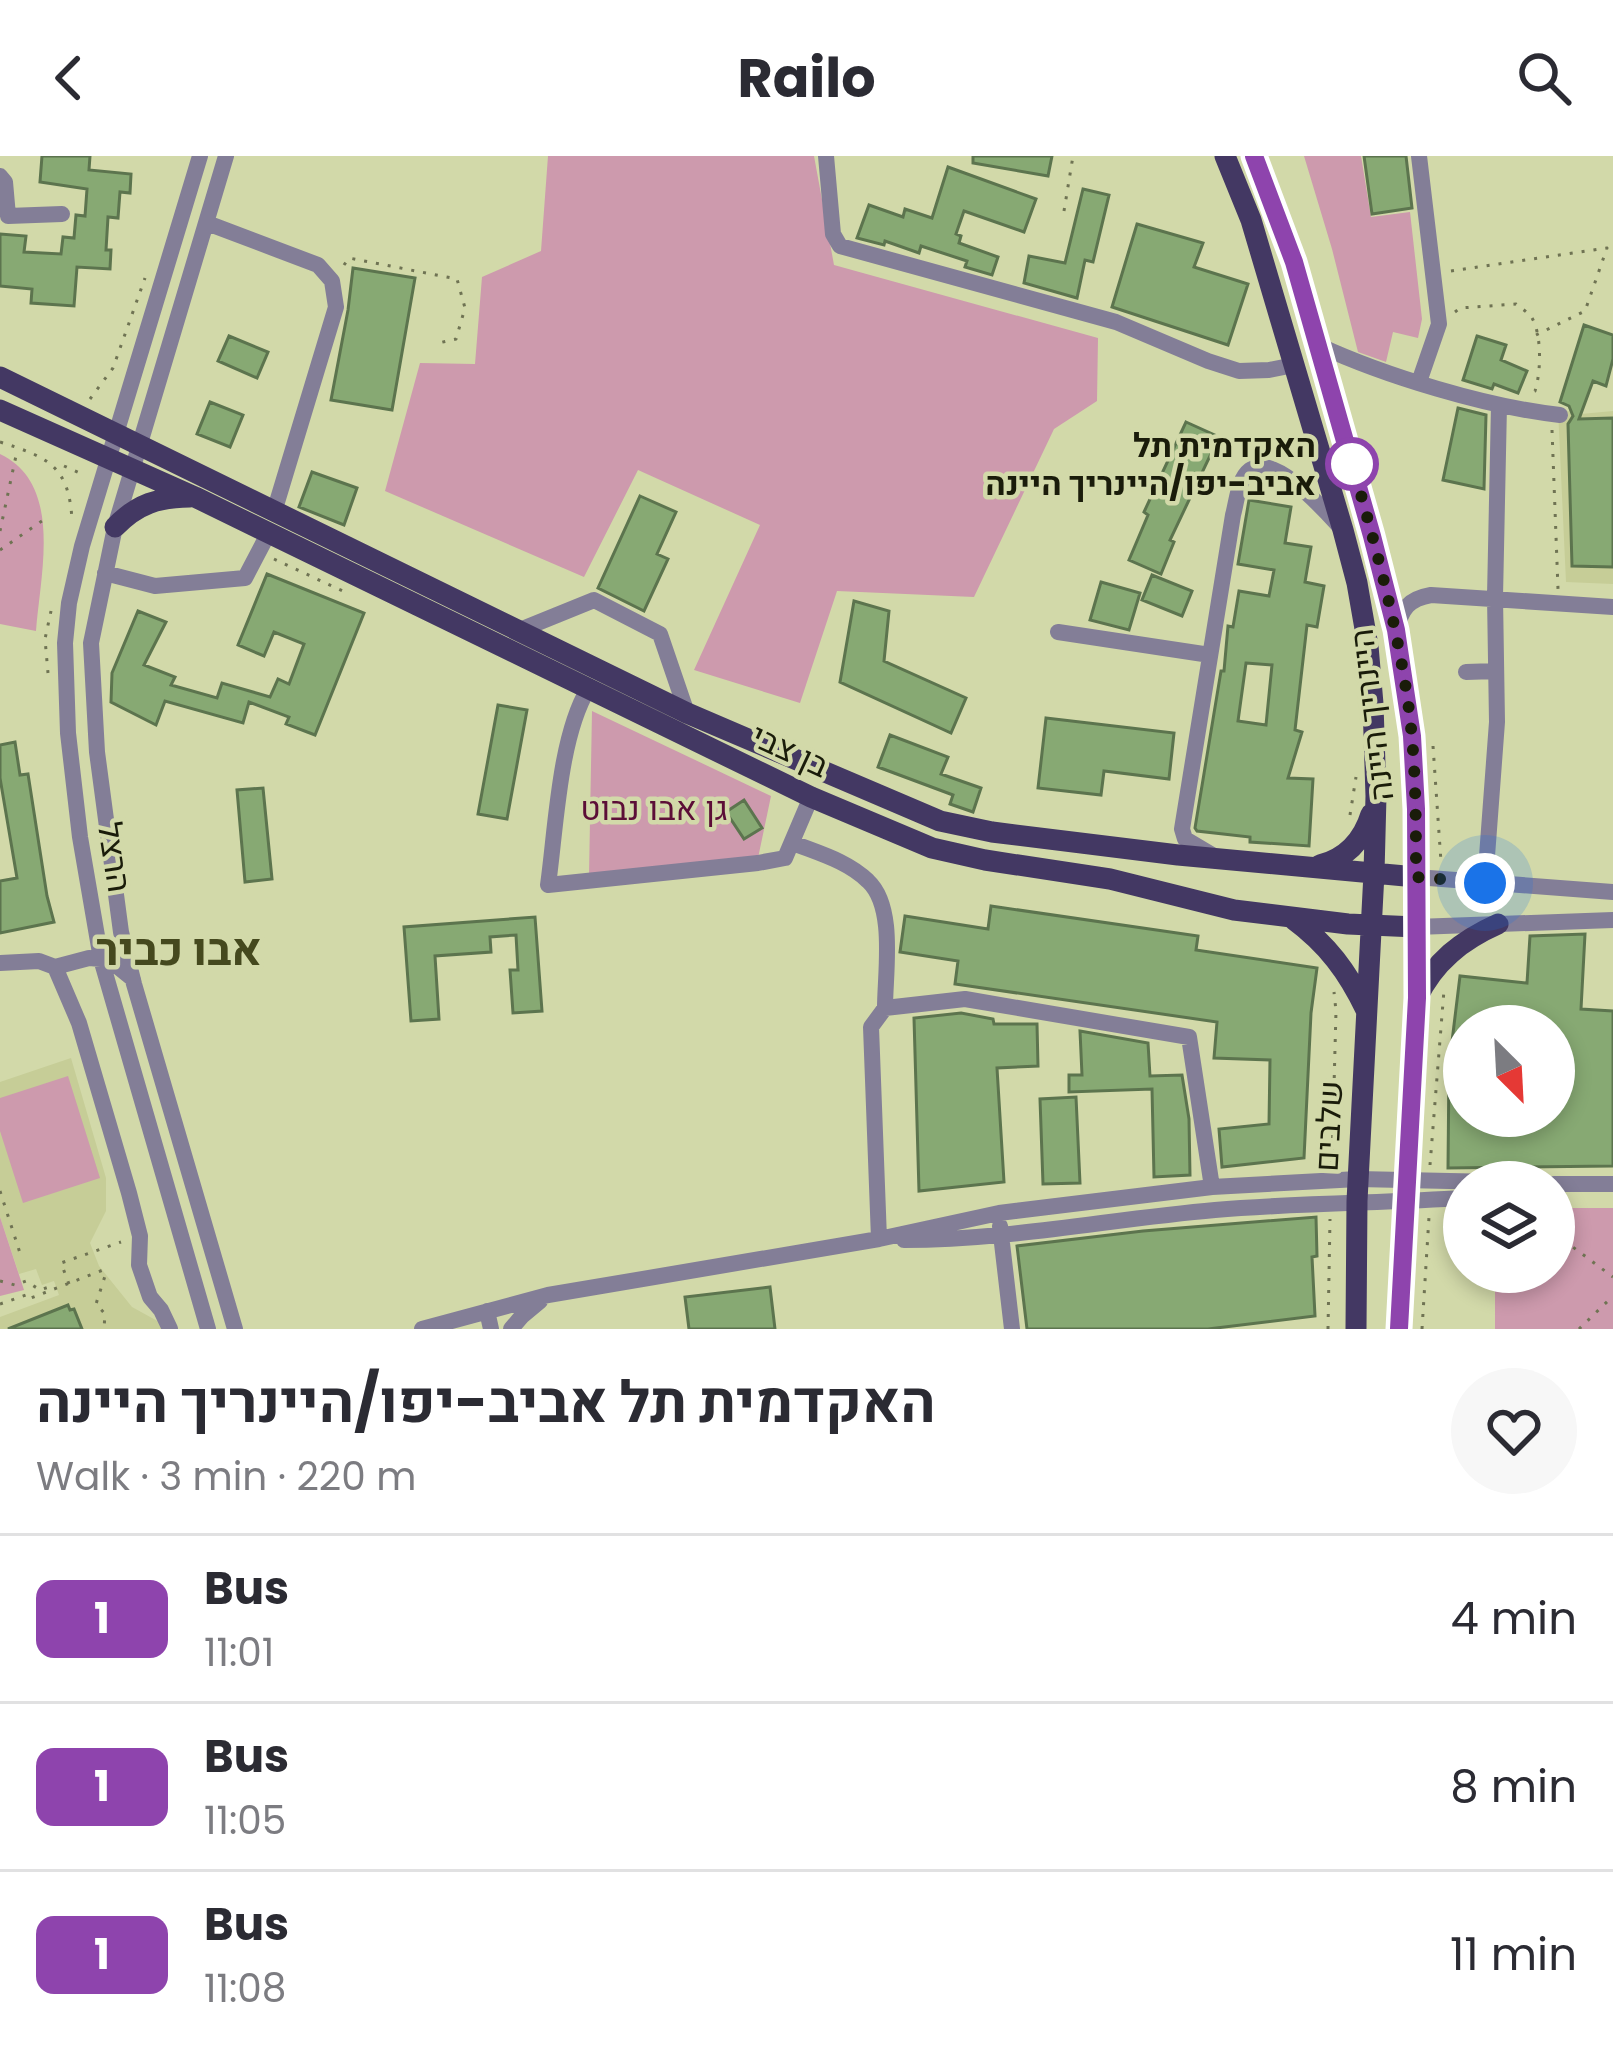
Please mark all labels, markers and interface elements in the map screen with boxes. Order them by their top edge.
text: Railo [737,40,876,116]
icon: back [36,45,102,111]
icon: search [1511,45,1577,111]
place label: האקדמית תל אביב-יפו/היינריך היינה [985,422,1316,507]
marker: האקדמית תל אביב-יפו/היינריך היינה [1327,439,1377,489]
street label: היינריך היינה [1338,626,1405,804]
street label: בן צבי [743,712,836,789]
park label: גן אבו נבוט [580,785,728,832]
street label: הרצל [86,819,143,896]
your location [1455,853,1515,913]
district label: אבו כביר [96,918,262,981]
north arrow [1443,1005,1575,1137]
map controls [1443,1005,1575,1293]
street label: שלבים [1303,1079,1354,1173]
button: layers [1443,1161,1575,1293]
text: האקדמית תל אביב-יפו/היינריך היינה [36,1362,936,1442]
button: heart [1451,1368,1577,1494]
text: Walk · 3 min · 220 m [36,1449,416,1504]
text: Bus [204,1557,289,1620]
text: 4 min [1450,1587,1577,1650]
text: 1 [94,1589,110,1648]
text: 11:01 [204,1625,274,1680]
text: Bus [204,1725,289,1788]
text: 8 min [1450,1755,1577,1818]
text: 1 [94,1757,110,1816]
text: 11:05 [204,1793,286,1848]
text: Bus [204,1893,289,1956]
text: 11 min [1450,1923,1577,1986]
text: 1 [94,1925,110,1984]
text: 11:08 [204,1961,286,2016]

